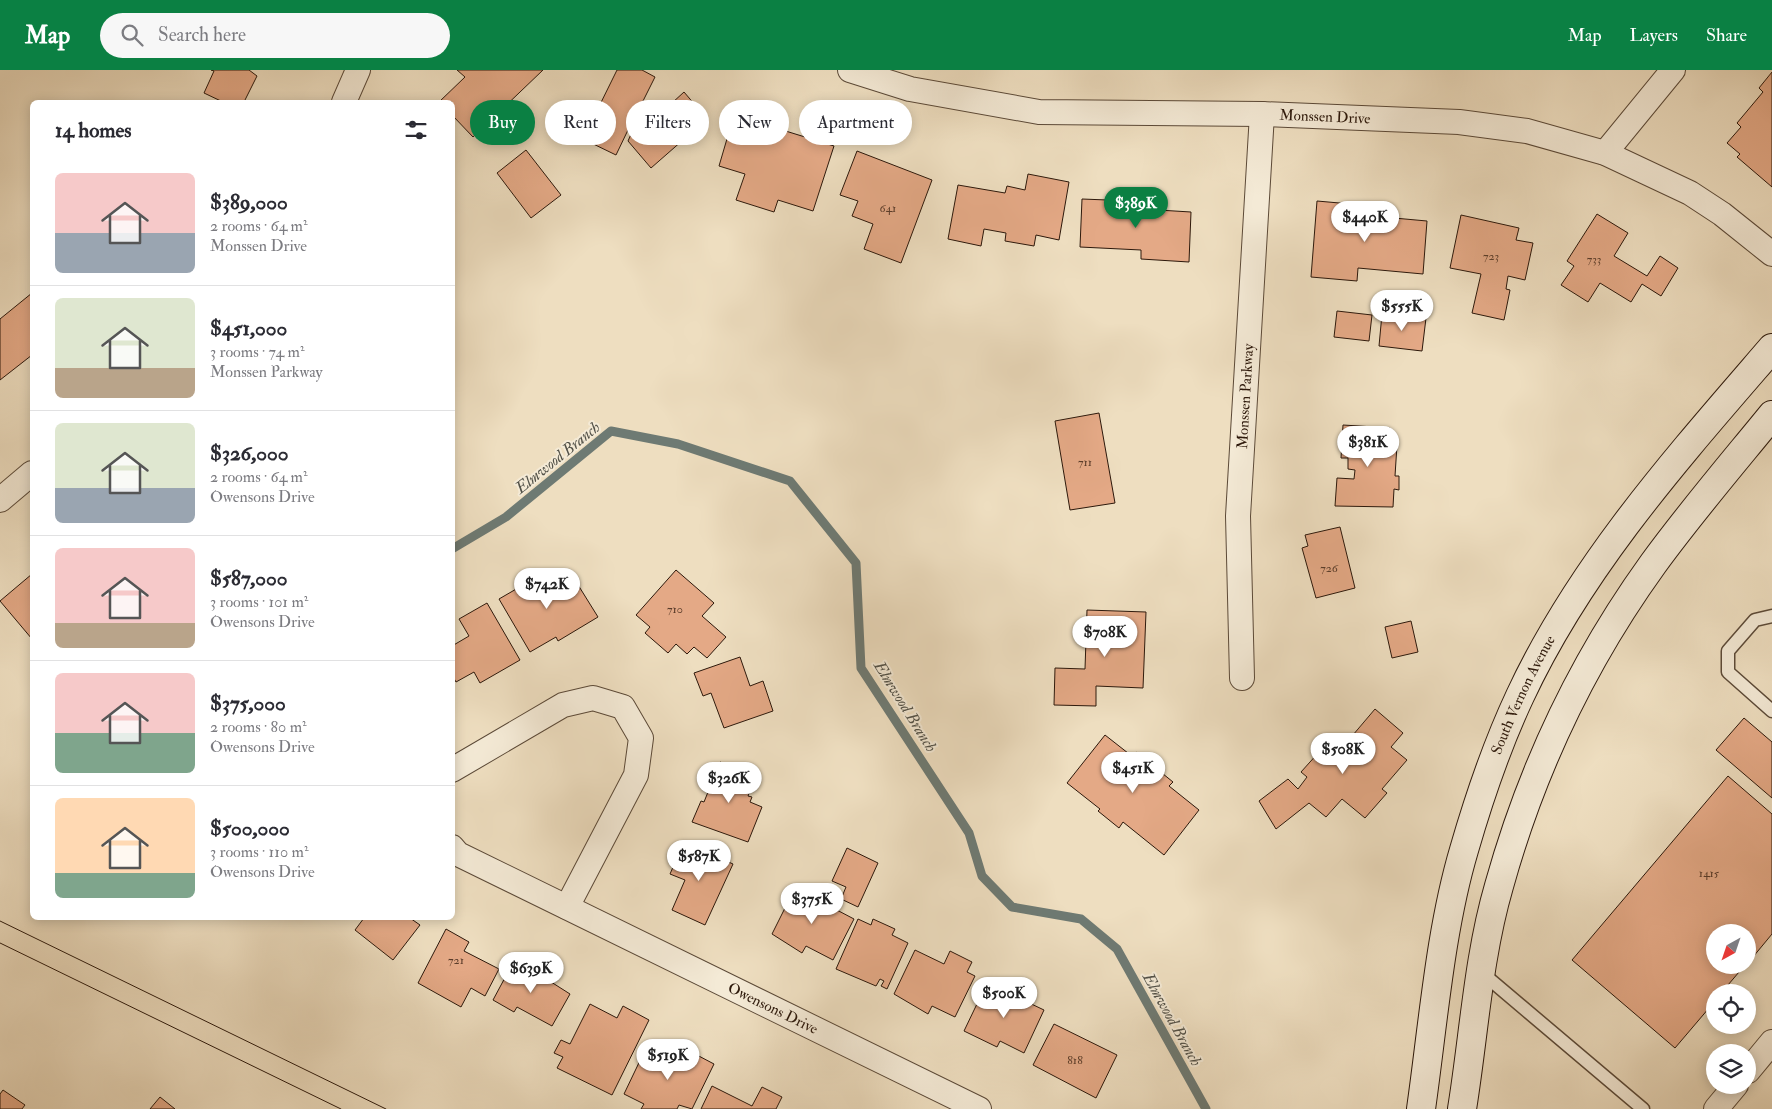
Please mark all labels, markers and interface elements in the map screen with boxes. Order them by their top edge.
search box [100,13,450,58]
text: Map [25,20,70,51]
icon: search [118,21,146,49]
text: Search here [158,23,246,47]
text: Map [1568,24,1602,47]
text: Layers [1630,24,1678,47]
text: Share [1706,24,1747,47]
chip: Buy [470,100,535,145]
chip: Rent [545,100,616,145]
chip: Filters [626,100,709,145]
chip: New [719,100,789,145]
chip: Apartment [799,100,912,145]
street label: Monssen Drive [1279,106,1371,128]
icon: filters [402,116,430,144]
text: 14 homes [55,117,132,144]
pin: $389K [1101,186,1171,229]
text: $389,000 [210,189,288,216]
icon: home [95,193,155,253]
text: $389K [1115,193,1157,213]
pin: $440K [1330,200,1400,243]
house number: 641 [880,201,896,216]
text: $440K [1342,207,1388,227]
text: 2 rooms · 64 m² [210,216,308,236]
text: Monssen Drive [210,236,307,256]
house number: 723 [1483,249,1499,264]
house number: 733 [1587,252,1601,267]
pin: $555K [1367,290,1437,332]
text: $555K [1381,296,1423,316]
text: $451,000 [210,315,287,342]
icon: home [95,318,155,378]
text: 3 rooms · 74 m² [210,342,304,362]
street label: Monssen Parkway [1233,343,1258,450]
text: Monssen Parkway [210,362,323,382]
water label: Elmwood Branch [510,417,604,499]
pin: $381K [1333,426,1403,468]
text: $381K [1348,432,1388,452]
text: $326,000 [210,440,288,467]
icon: home [95,443,155,503]
house number: 711 [1078,455,1092,470]
text: 2 rooms · 64 m² [210,467,308,487]
text: Owensons Drive [210,487,315,507]
house number: 726 [1320,561,1339,576]
text: $587,000 [210,565,288,592]
icon: home [95,568,155,628]
pin: $742K [512,568,582,610]
text: $742K [525,574,569,594]
text: 3 rooms · 101 m² [210,592,308,612]
house number: 710 [667,602,683,617]
text: Owensons Drive [210,612,315,632]
pin: $708K [1070,616,1140,658]
text: $708K [1083,622,1127,642]
street label: South Vernon Avenue [1487,632,1560,757]
water label: Elmwood Branch [869,656,941,756]
text: $375,000 [210,690,286,717]
icon: home [95,693,155,753]
text: 2 rooms · 80 m² [210,717,307,737]
pin: $508K [1308,732,1378,775]
text: Owensons Drive [210,737,315,757]
text: $508K [1322,739,1364,759]
pin: $451K [1098,752,1168,794]
text: $451K [1112,758,1154,778]
pin: $326K [694,762,764,804]
text: $326K [708,768,750,788]
text: $500,000 [210,815,290,842]
icon: home [95,818,155,878]
pin: $587K [664,840,734,882]
text: 3 rooms · 110 m² [210,842,308,862]
text: $587K [678,846,720,866]
text: Owensons Drive [210,862,315,882]
house number: 1415 [1699,866,1720,881]
pin: $375K [777,882,847,925]
text: $375K [792,889,832,909]
north arrow [1706,924,1756,974]
map controls [1706,924,1756,1094]
pin: $639K [496,952,566,994]
house number: 721 [448,953,464,968]
text: $639K [510,958,552,978]
water label: Elmwood Branch [1138,968,1206,1070]
pin: $500K [969,976,1039,1019]
street label: Owensons Drive [725,979,821,1039]
text: $500K [982,983,1026,1003]
button: locate [1706,984,1756,1034]
pin: $519K [633,1038,703,1081]
button: layers [1706,1044,1756,1094]
text: $519K [647,1045,689,1065]
house number: 818 [1067,1053,1083,1068]

